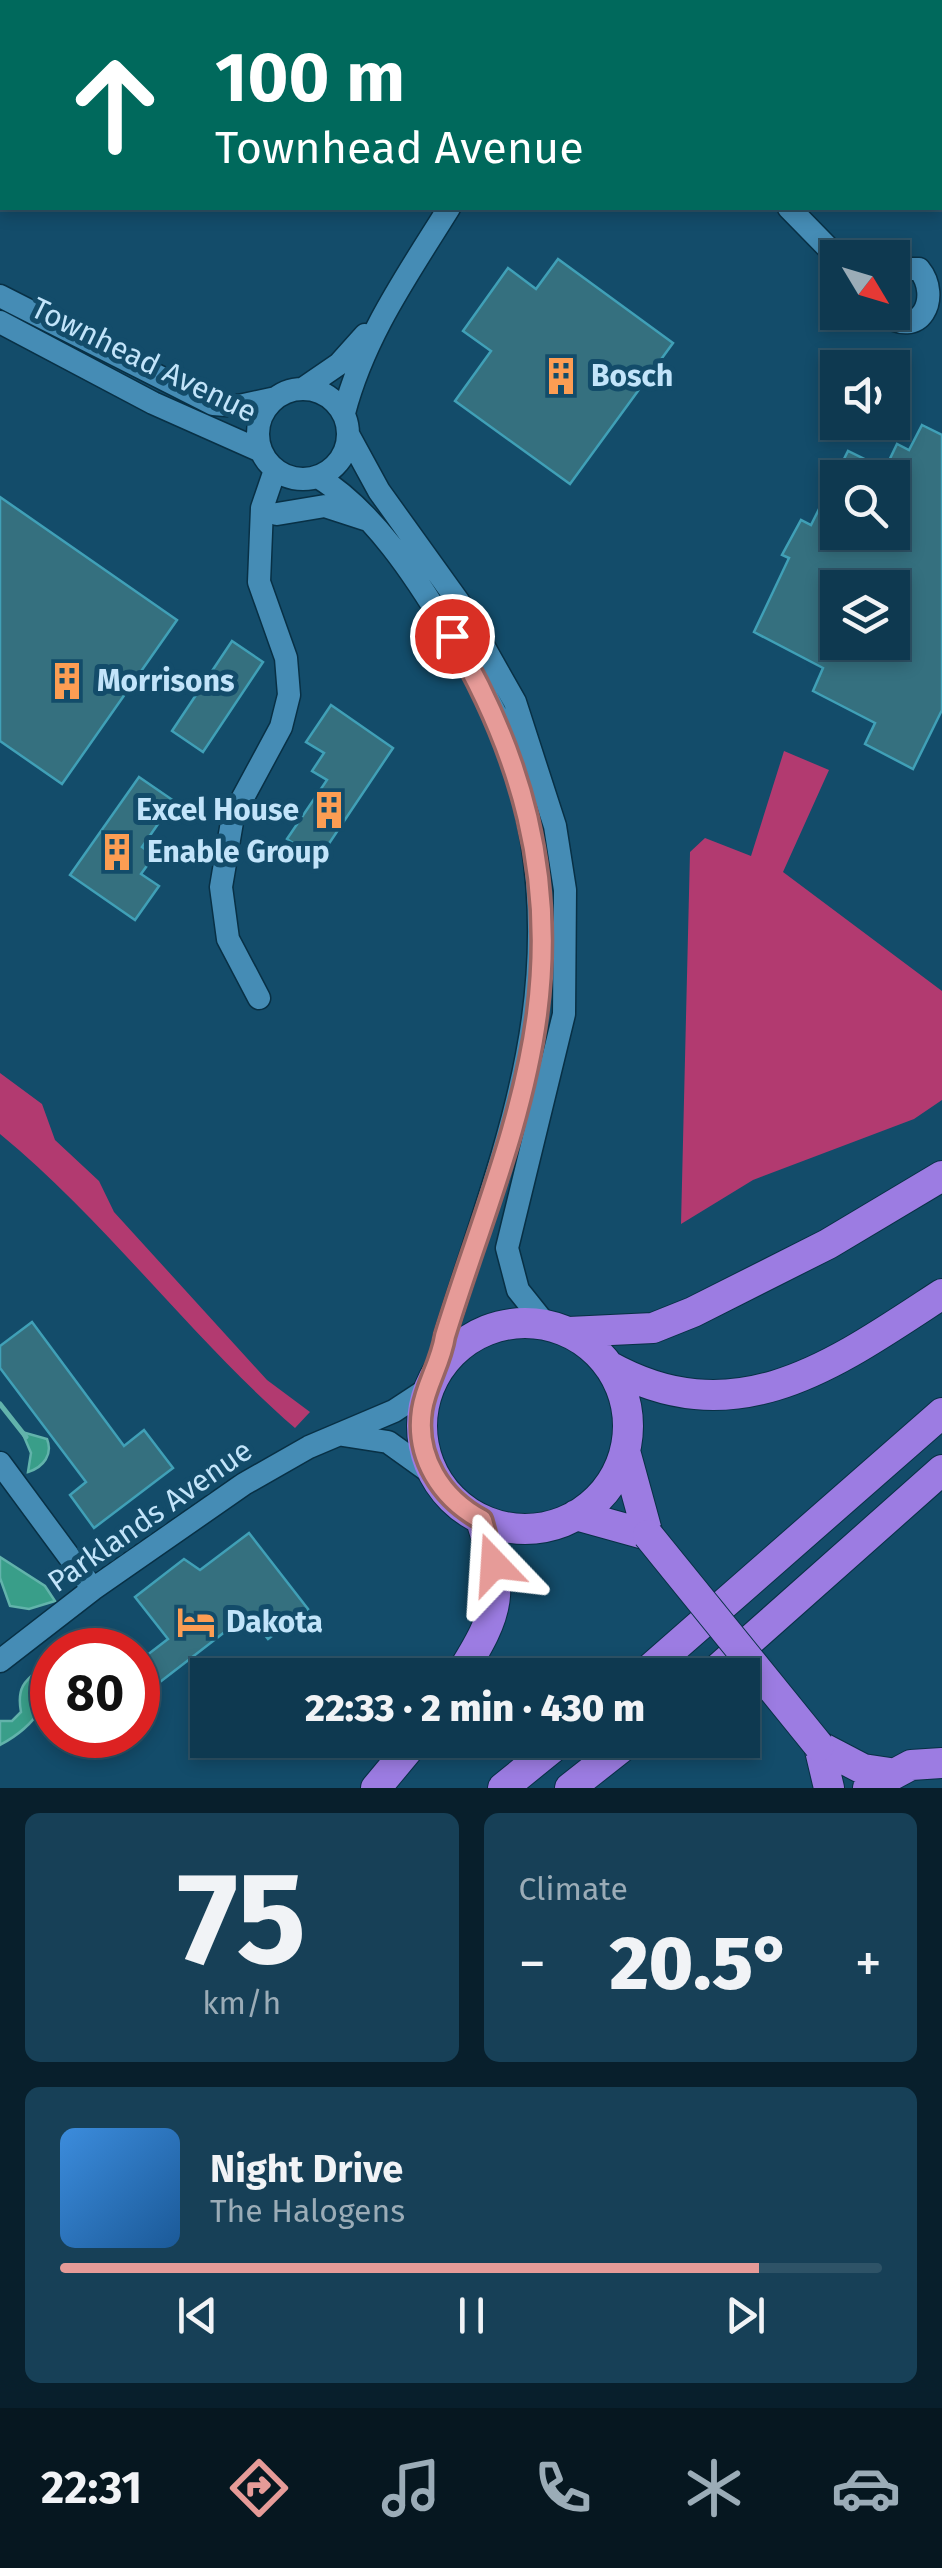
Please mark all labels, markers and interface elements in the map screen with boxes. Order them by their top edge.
text: 100 m [215,36,405,120]
icon: ahead [50,40,180,170]
text: Townhead Avenue [215,121,584,175]
north arrow [820,240,910,330]
map controls [820,240,910,660]
street label: Townhead Avenue [26,290,262,430]
button: sound [820,350,910,440]
building icon: Bosch [540,355,582,397]
place label: Bosch [591,358,673,394]
button: search [820,460,910,550]
button: layers [820,570,910,660]
pin [410,594,495,679]
icon: arrive [425,609,480,664]
building icon: Morrisons [46,660,88,702]
place label: Morrisons [97,663,234,699]
building icon: Excel House [308,789,350,831]
place label: Excel House [136,792,299,828]
building icon: Enable Group [96,831,138,873]
place label: Enable Group [147,834,330,870]
street label: Parklands Avenue [41,1432,259,1600]
position arrow [442,1512,546,1616]
hotel icon: Dakota [175,1601,217,1643]
place label: Dakota [226,1604,323,1640]
speed limit sign: 80 [30,1628,160,1758]
text: 22:33 · 2 min · 430 m [305,1685,645,1731]
text: 75 [177,1841,306,1997]
text: Climate [519,1870,628,1908]
text: 20.5° [609,1919,791,2009]
text: − [519,1931,546,1997]
text: + [855,1931,882,1997]
text: km/h [202,1984,281,2022]
text: Night Drive [210,2146,403,2192]
text: The Halogens [210,2192,405,2230]
icon: previous [170,2288,225,2343]
icon: pause [444,2288,499,2343]
icon: next [718,2288,773,2343]
icon: directions [224,2453,294,2523]
icon: music [376,2453,446,2523]
icon: phone [528,2453,598,2523]
icon: climate [679,2453,749,2523]
icon: car [831,2453,901,2523]
text: 22:31 [41,2461,142,2515]

